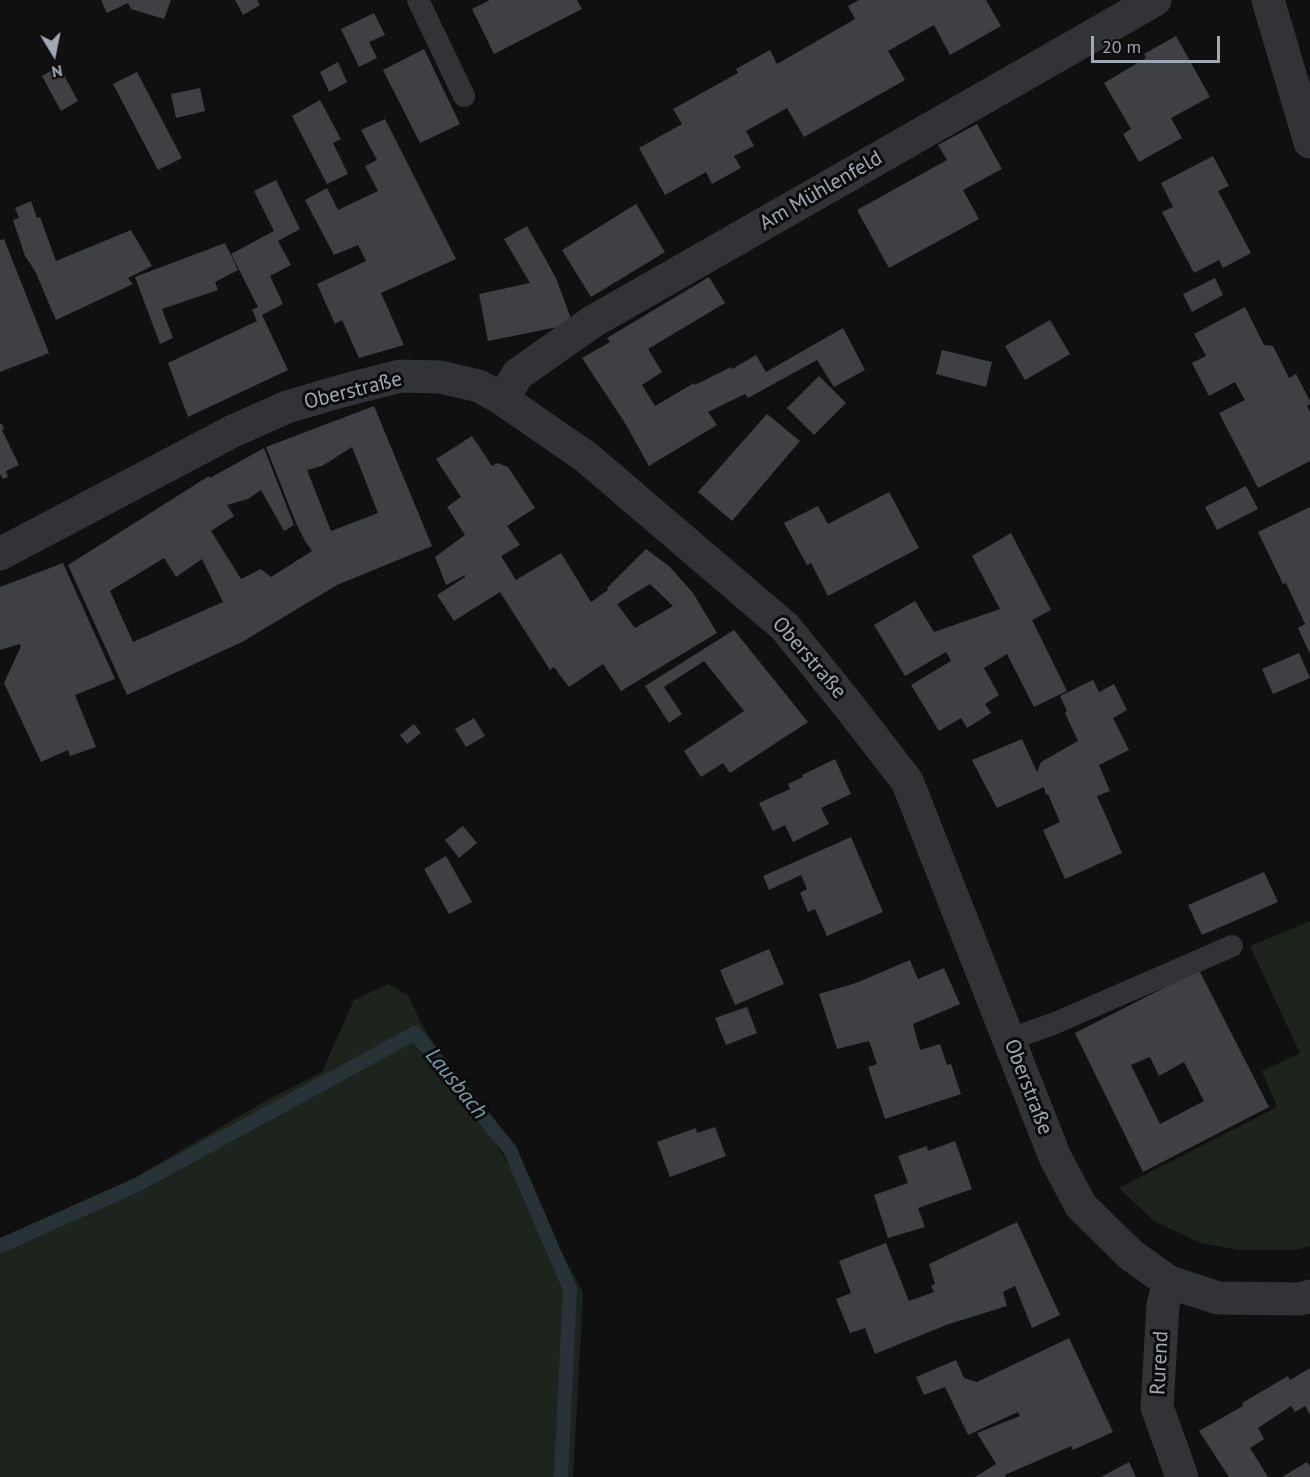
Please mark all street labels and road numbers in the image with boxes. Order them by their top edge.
street label: Am Mühlenfeld [755,146,887,236]
street label: Oberstraße [301,367,405,415]
street label: Oberstraße [767,612,851,704]
street label: Oberstraße [998,1036,1058,1138]
street label: Rurend [1146,1330,1174,1396]

